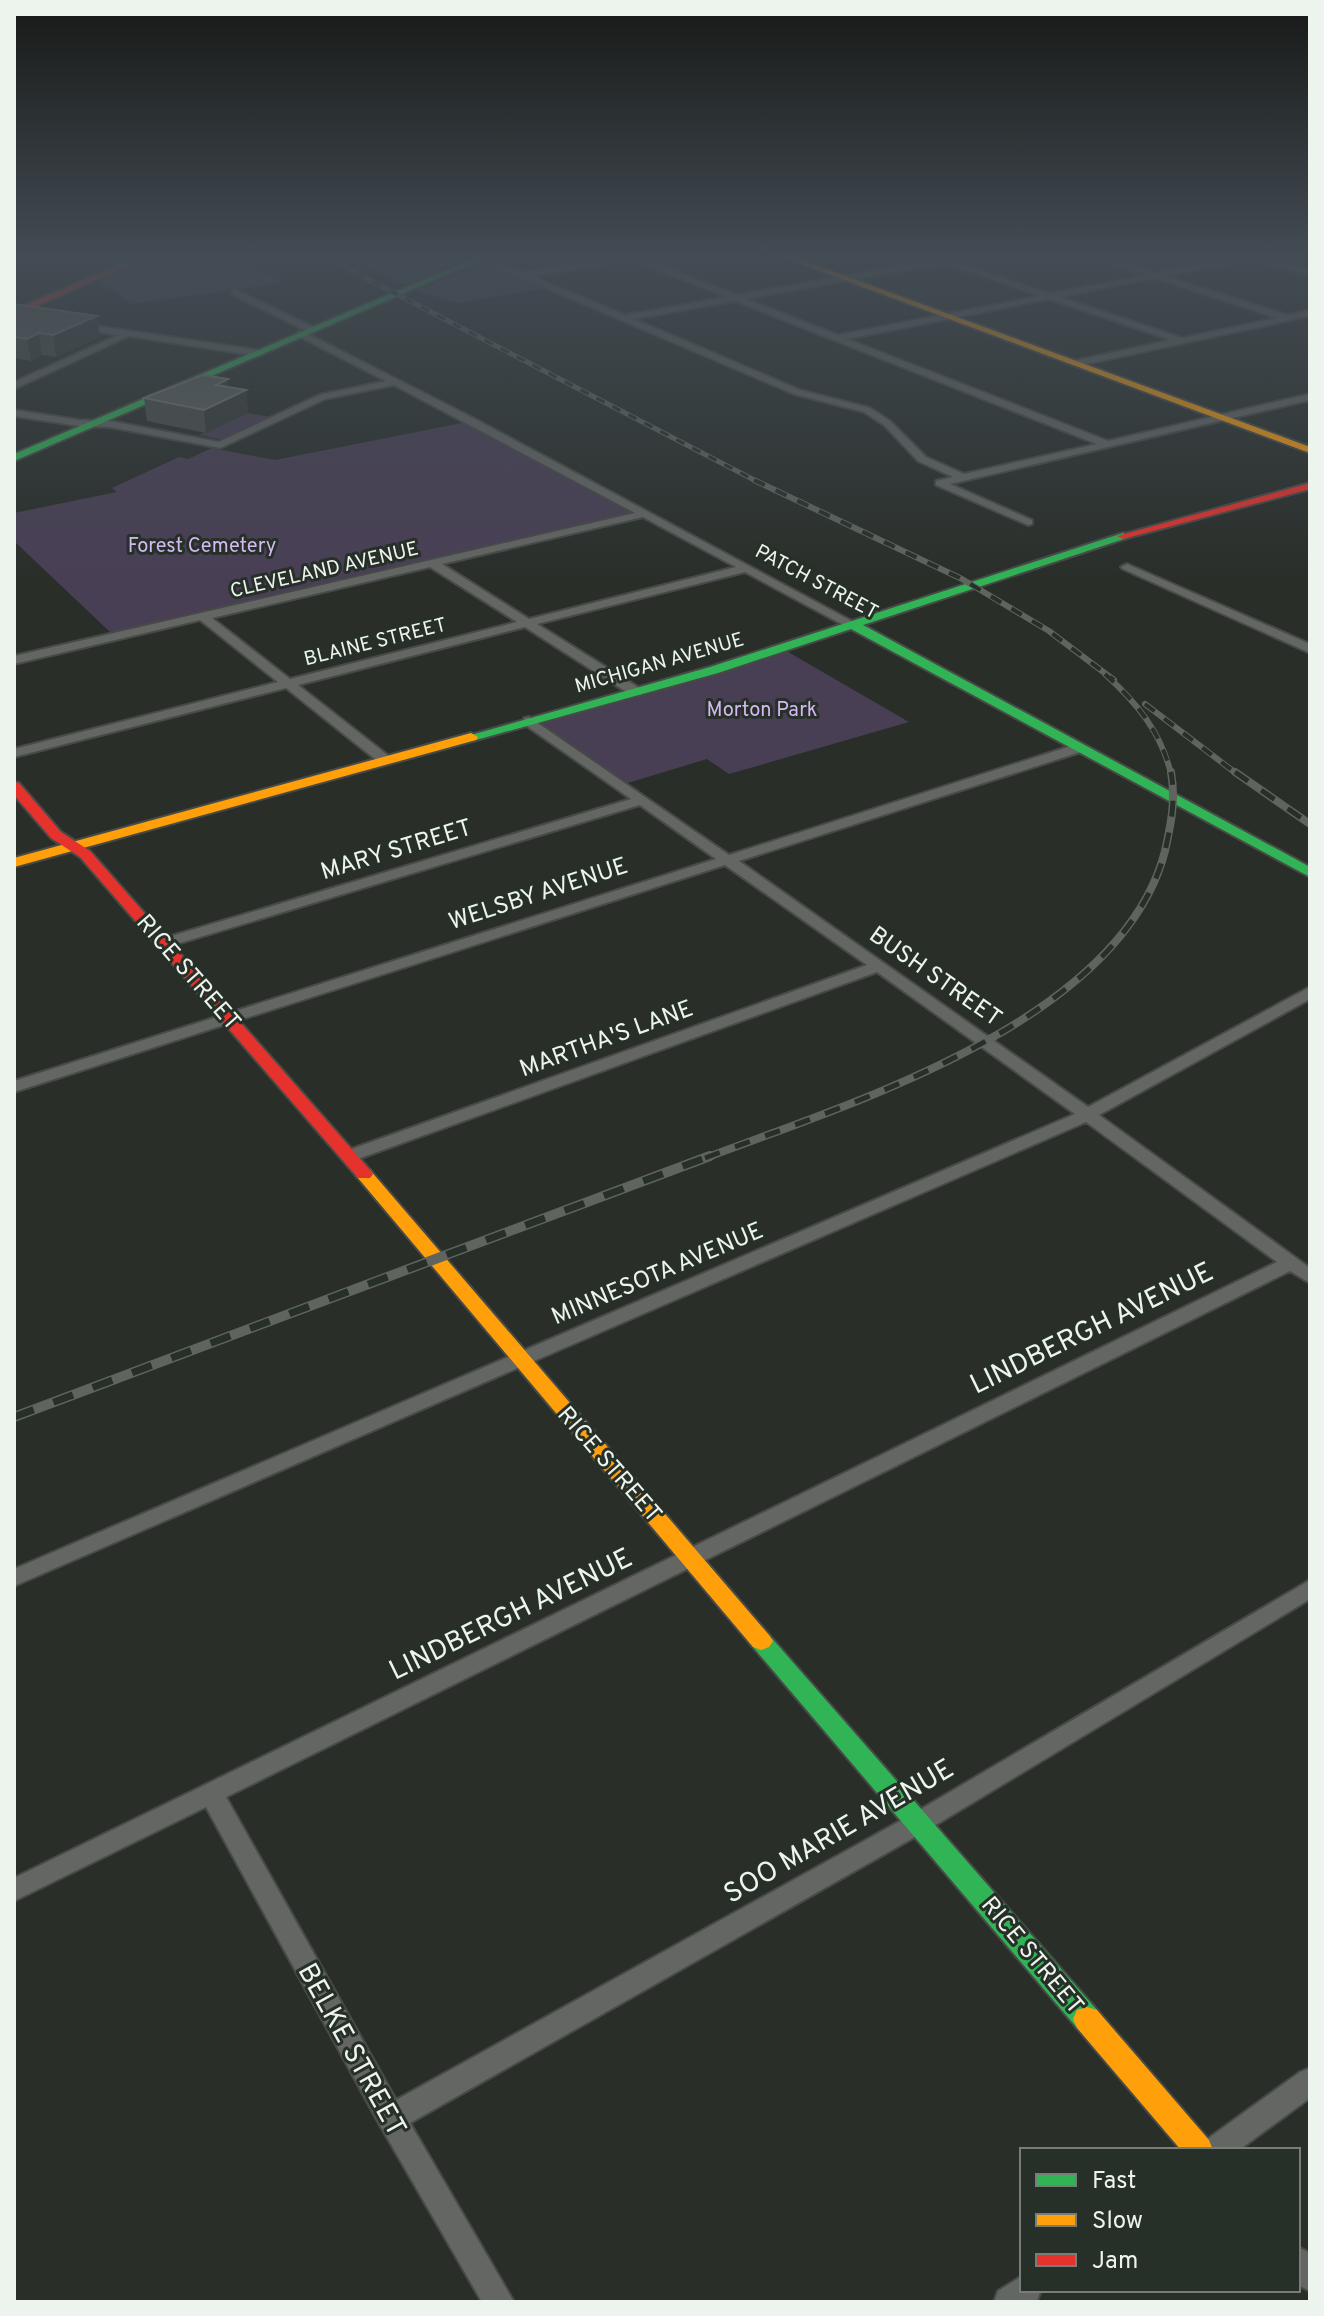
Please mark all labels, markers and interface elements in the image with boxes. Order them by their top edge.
park label: Forest Cemetery [128,534,276,560]
street label: CLEVELAND AVENUE [228,537,421,605]
street label: PATCH STREET [750,539,882,626]
street label: BLAINE STREET [301,613,449,673]
street label: MICHIGAN AVENUE [572,627,747,701]
park label: Morton Park [707,698,817,724]
street label: MARY STREET [317,814,476,888]
street label: WELSBY AVENUE [445,852,632,938]
street label: RICE STREET [129,909,246,1038]
street label: BUSH STREET [863,921,1007,1034]
street label: MARTHA'S LANE [516,995,698,1085]
street label: MINNESOTA AVENUE [547,1217,768,1333]
street label: LINDBERGH AVENUE [965,1255,1220,1404]
street label: RICE STREET [550,1401,667,1530]
street label: LINDBERGH AVENUE [384,1541,639,1690]
street label: SOO MARIE AVENUE [718,1752,961,1913]
street label: RICE STREET [974,1891,1089,2021]
street label: BELKE STREET [288,1957,413,2144]
legend [1020,2148,1300,2292]
text: Fast [1092,2167,1136,2197]
text: Slow [1092,2207,1143,2237]
text: Jam [1092,2247,1138,2277]

